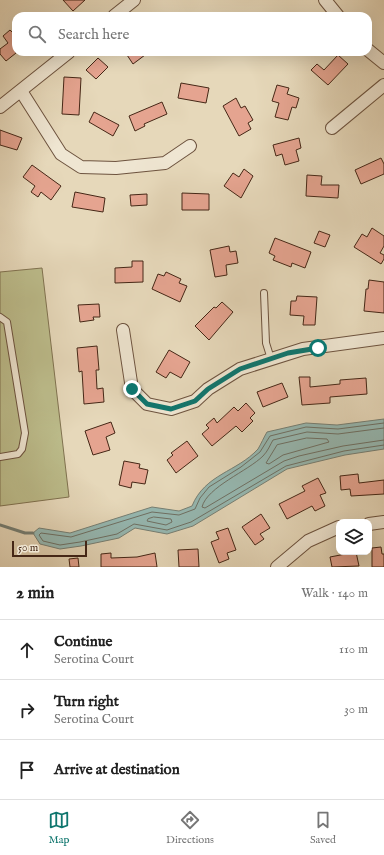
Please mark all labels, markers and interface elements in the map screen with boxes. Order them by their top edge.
search box [12,12,372,56]
icon: search [26,23,48,45]
text: Search here [58,25,129,44]
route start [309,339,327,357]
route end [123,380,141,398]
map controls [336,519,372,555]
button: layers [336,519,372,555]
scale bar [12,539,87,558]
text: 50 m [18,541,38,555]
text: 2 min [16,583,54,604]
text: Walk · 140 m [301,585,368,602]
text: Continue [54,632,112,651]
icon: ahead [16,639,38,661]
text: 110 m [339,641,368,658]
text: Serotina Court [54,651,134,668]
text: Turn right [54,692,119,711]
icon: right [16,699,38,721]
text: 30 m [344,701,368,718]
text: Serotina Court [54,711,134,728]
icon: arrive [16,759,38,781]
text: Arrive at destination [54,760,180,779]
tab: Map [48,809,70,847]
tab: Directions [166,809,214,847]
tab: Saved [310,809,336,847]

